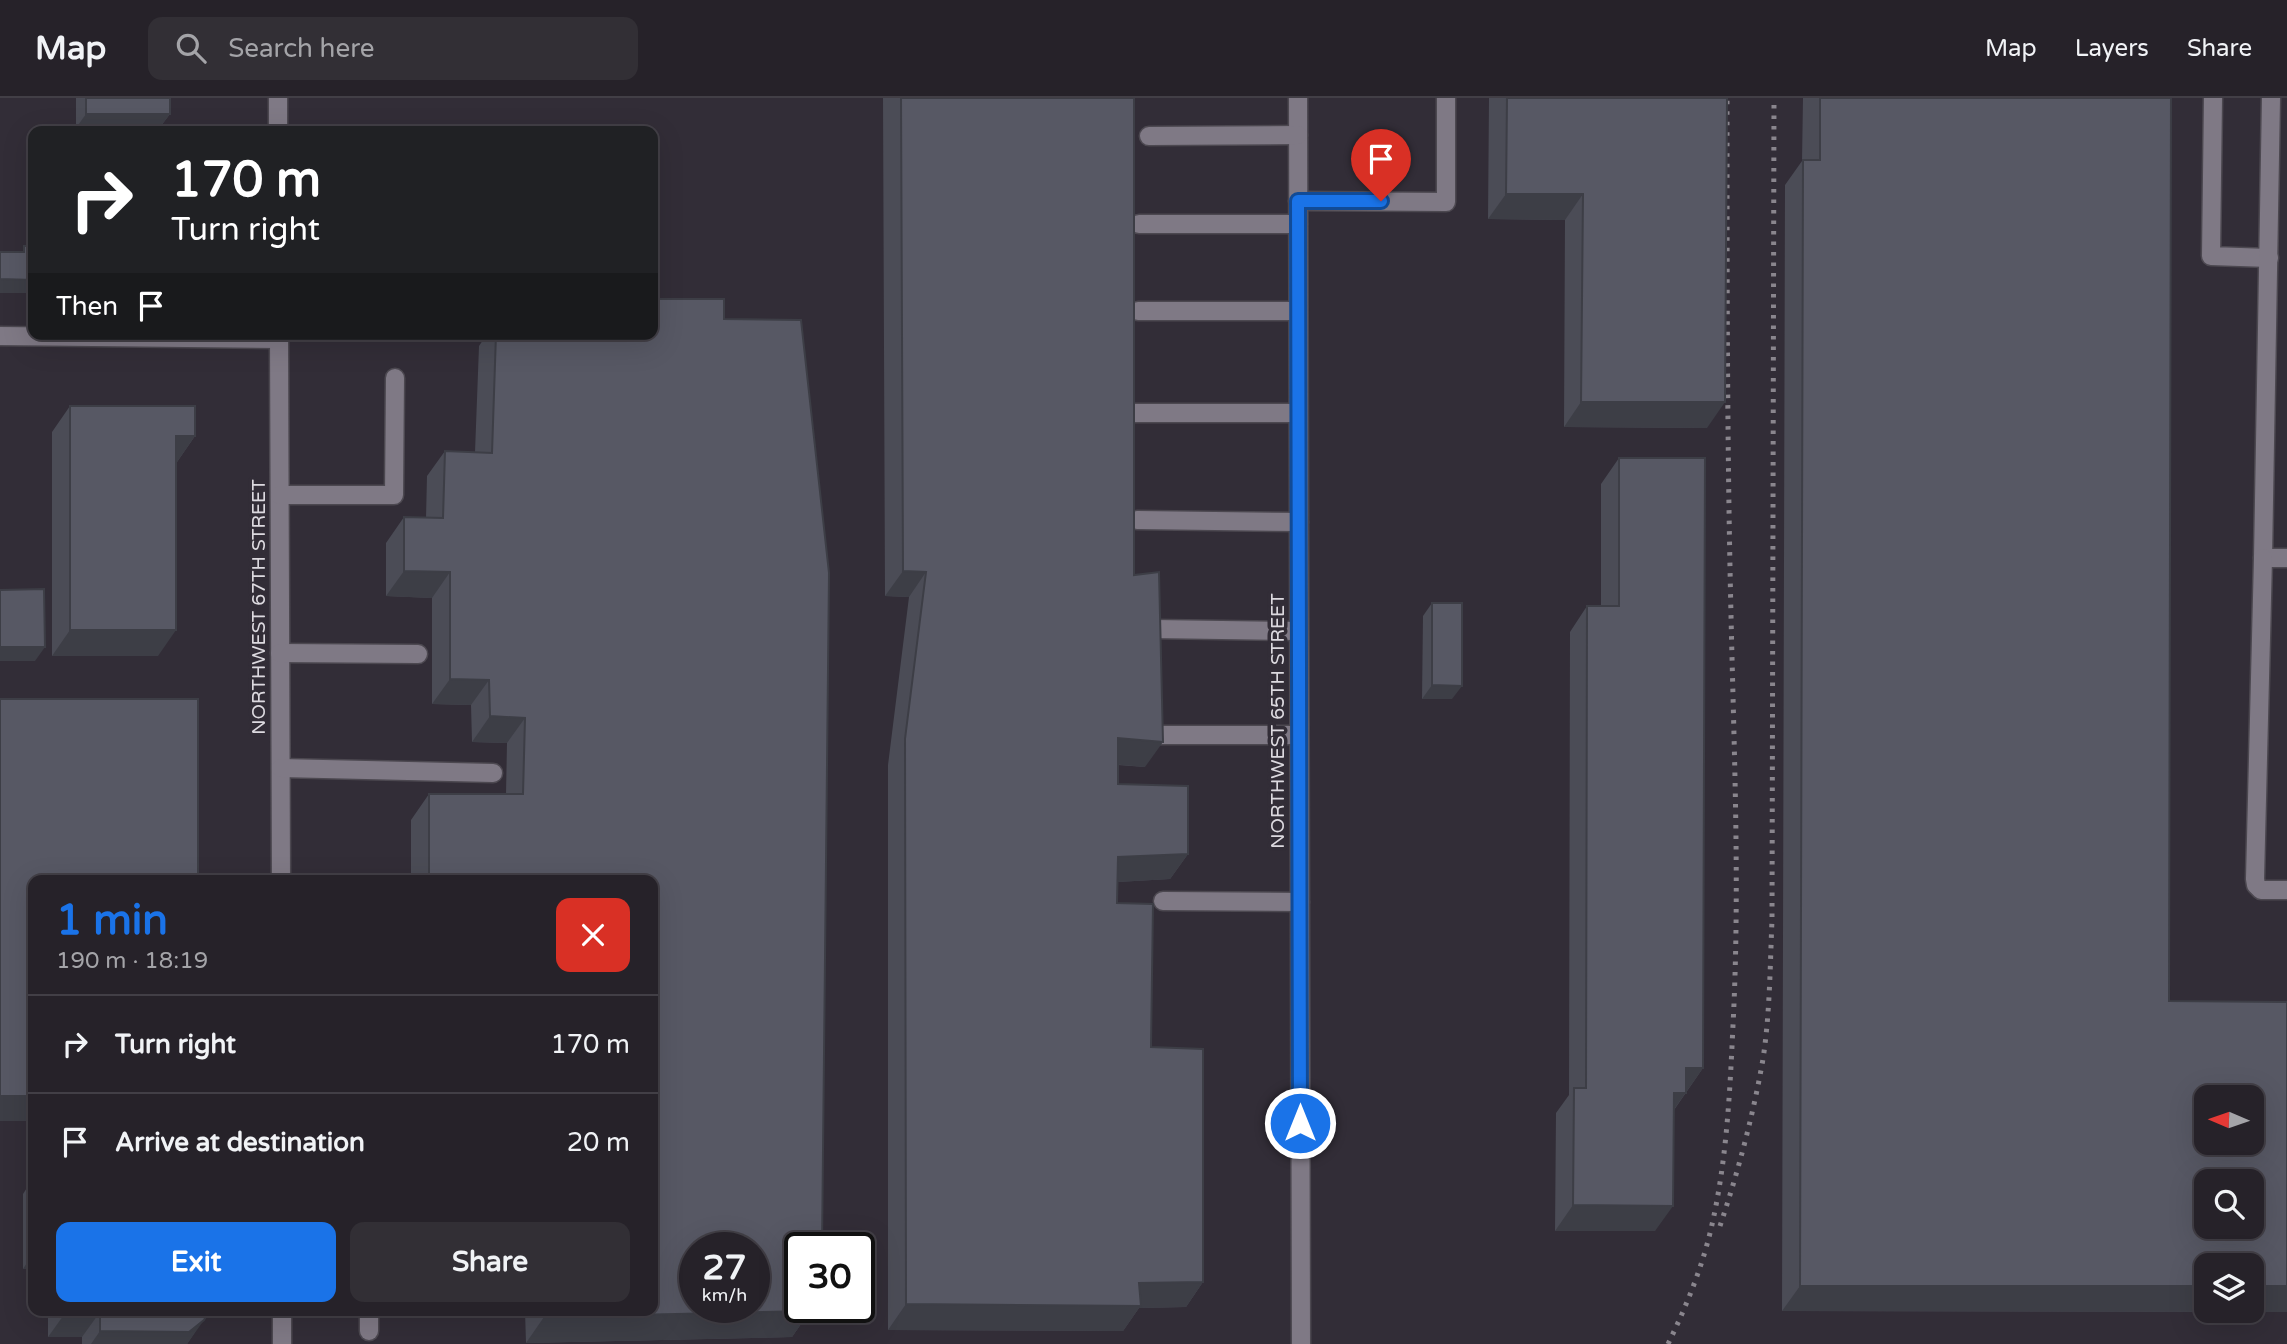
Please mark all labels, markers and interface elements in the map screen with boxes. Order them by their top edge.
search box [148,17,638,80]
text: Map [35,29,106,68]
icon: search [172,29,210,67]
text: Search here [228,33,374,64]
text: Map [1985,34,2037,63]
text: Layers [2075,34,2149,63]
text: Share [2187,34,2252,63]
pin [1351,129,1411,201]
icon: arrive [1362,140,1400,178]
text: 170 m [171,151,321,210]
icon: right [56,154,147,245]
text: Turn right [171,211,320,249]
icon: arrive [132,287,170,325]
text: Then [56,291,118,322]
street label: NORTHWEST 67TH STREET [248,479,270,735]
street label: NORTHWEST 65TH STREET [1267,593,1289,849]
text: 1 min [56,895,168,946]
button: close [556,898,630,972]
text: 190 m · 18:19 [56,947,208,975]
icon: right [56,1025,94,1063]
text: Turn right [115,1029,236,1060]
text: 170 m [550,1029,630,1060]
north arrow [2194,1085,2264,1155]
map controls [2194,1085,2264,1323]
position arrow [1263,1086,1337,1160]
icon: arrive [56,1123,94,1161]
text: Arrive at destination [115,1127,365,1158]
text: 20 m [567,1127,630,1158]
button: search [2194,1169,2264,1239]
button: Exit [56,1222,336,1302]
button: Share [350,1222,630,1302]
speed limit sign: 30 [784,1232,875,1323]
text: 27 [703,1247,746,1289]
button: layers [2194,1253,2264,1323]
text: km/h [702,1284,747,1306]

